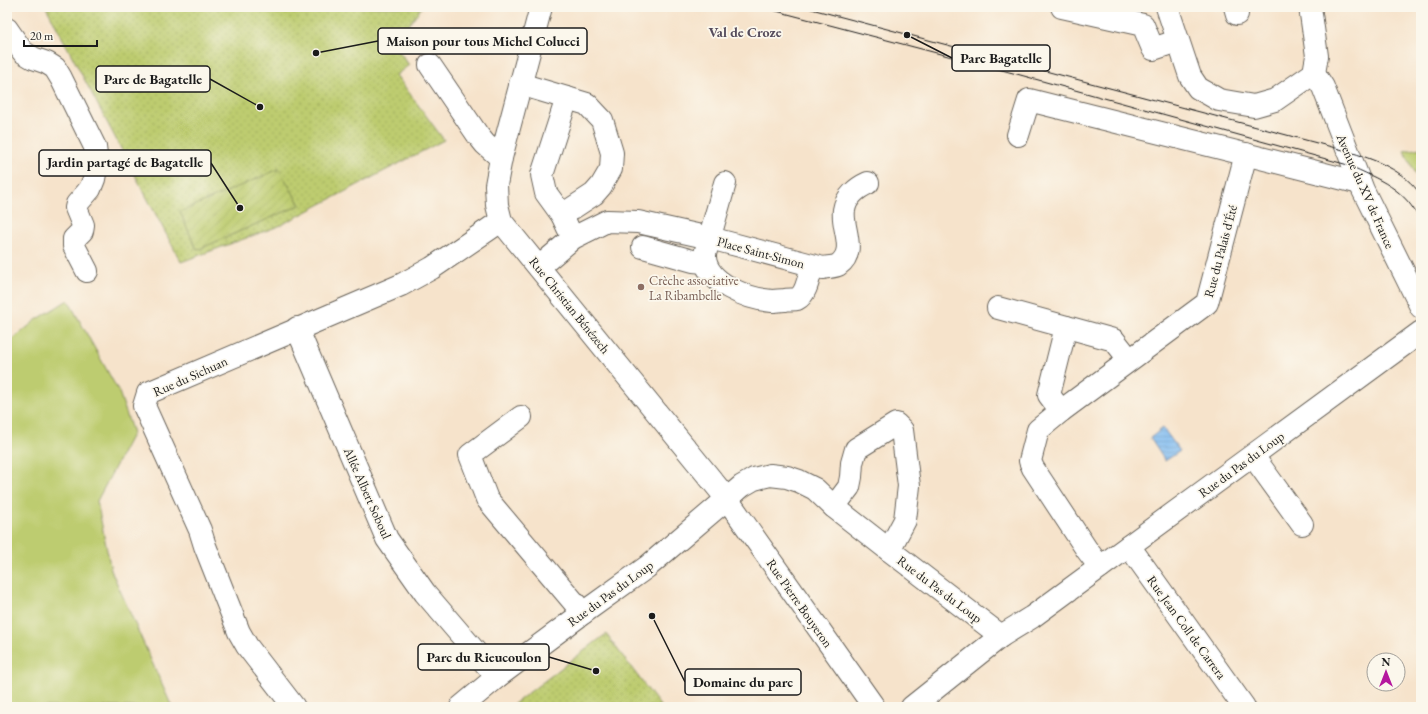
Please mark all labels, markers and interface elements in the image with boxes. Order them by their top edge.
scale bar [24,22,97,48]
district label: Val de Croze [709,23,782,41]
text: 20 m [30,28,54,44]
callout: Maison pour tous Michel Colucci [378,28,587,54]
text: Maison pour tous Michel Colucci [386,32,580,50]
callout: Parc Bagatelle [952,45,1050,71]
text: Parc Bagatelle [960,49,1042,67]
callout: Parc de Bagatelle [96,66,210,92]
text: Parc de Bagatelle [104,70,202,88]
street label: Avenue du XV de France [1332,130,1399,251]
callout: Jardin partagé de Bagatelle [39,150,211,176]
text: Jardin partagé de Bagatelle [45,153,203,171]
street label: Rue du Palais d'Été [1200,203,1241,299]
street label: Place Saint-Simon [715,233,807,272]
street label: Rue Christian Bénézech [525,253,614,357]
place label: Crèche associative La Ribambelle [649,272,739,304]
marker: Crèche associative La Ribambelle [636,282,646,292]
street label: Rue du Sichuan [150,352,230,400]
street label: Rue du Pas du Loup [1195,427,1288,501]
street label: Allée Albert Soboul [339,444,395,542]
street label: Rue du Pas du Loup [894,552,986,627]
street label: Rue du Pas du Loup [564,556,657,630]
street label: Rue Pierre Bouyeron [763,556,837,651]
street label: Rue Jean Coll de Carrera [1143,572,1230,683]
callout: Parc du Rieucoulon [418,644,549,670]
text: Parc du Rieucoulon [426,648,542,666]
north arrow [1366,652,1406,692]
text: N [1382,655,1391,669]
callout: Domaine du parc [685,669,801,695]
text: Domaine du parc [693,673,793,691]

